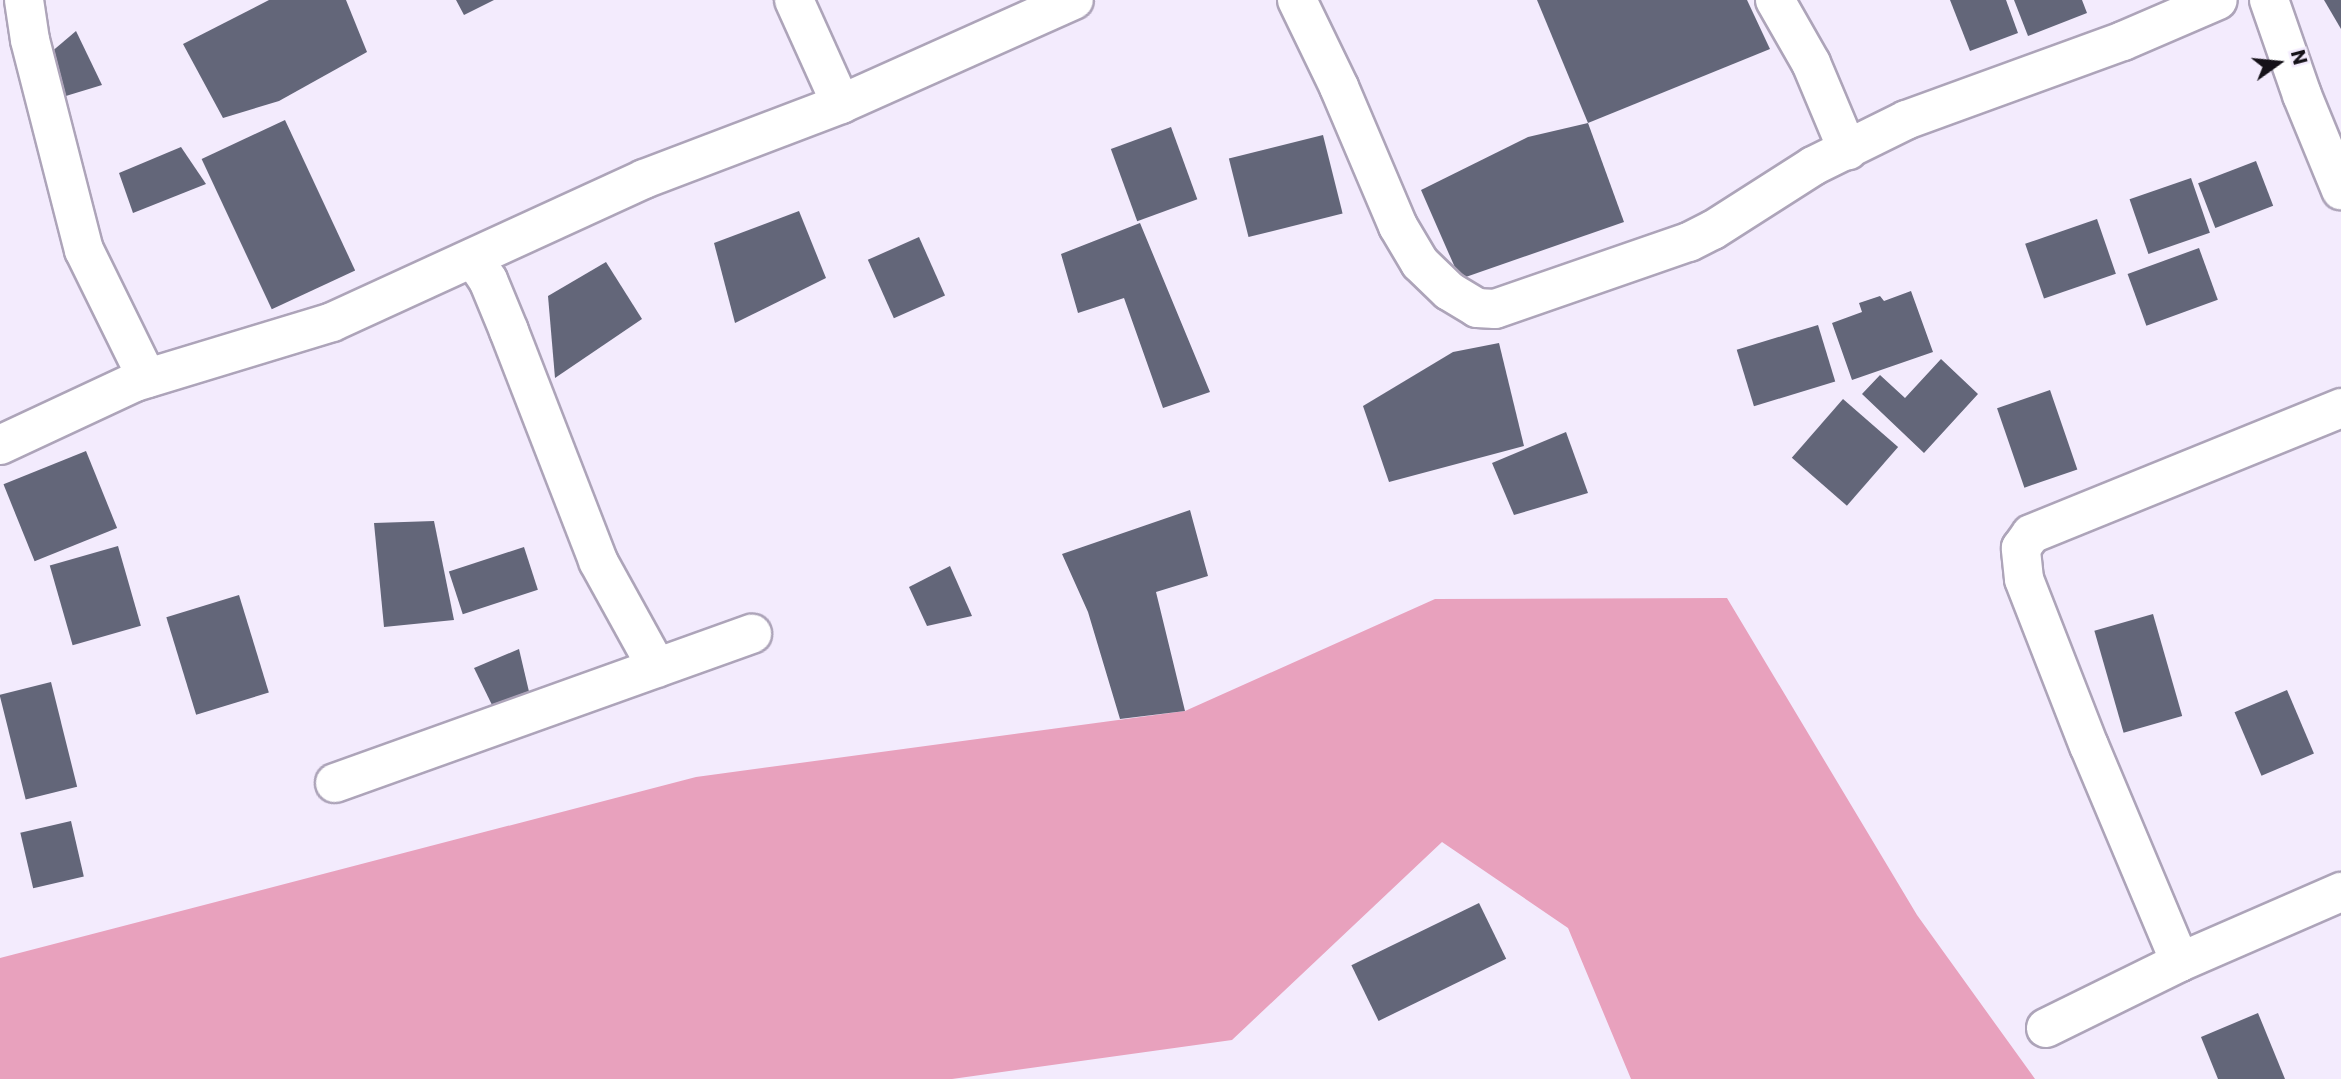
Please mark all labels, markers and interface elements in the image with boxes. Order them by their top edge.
north arrow [2243,28,2313,98]
text: N [2284,47,2314,68]

